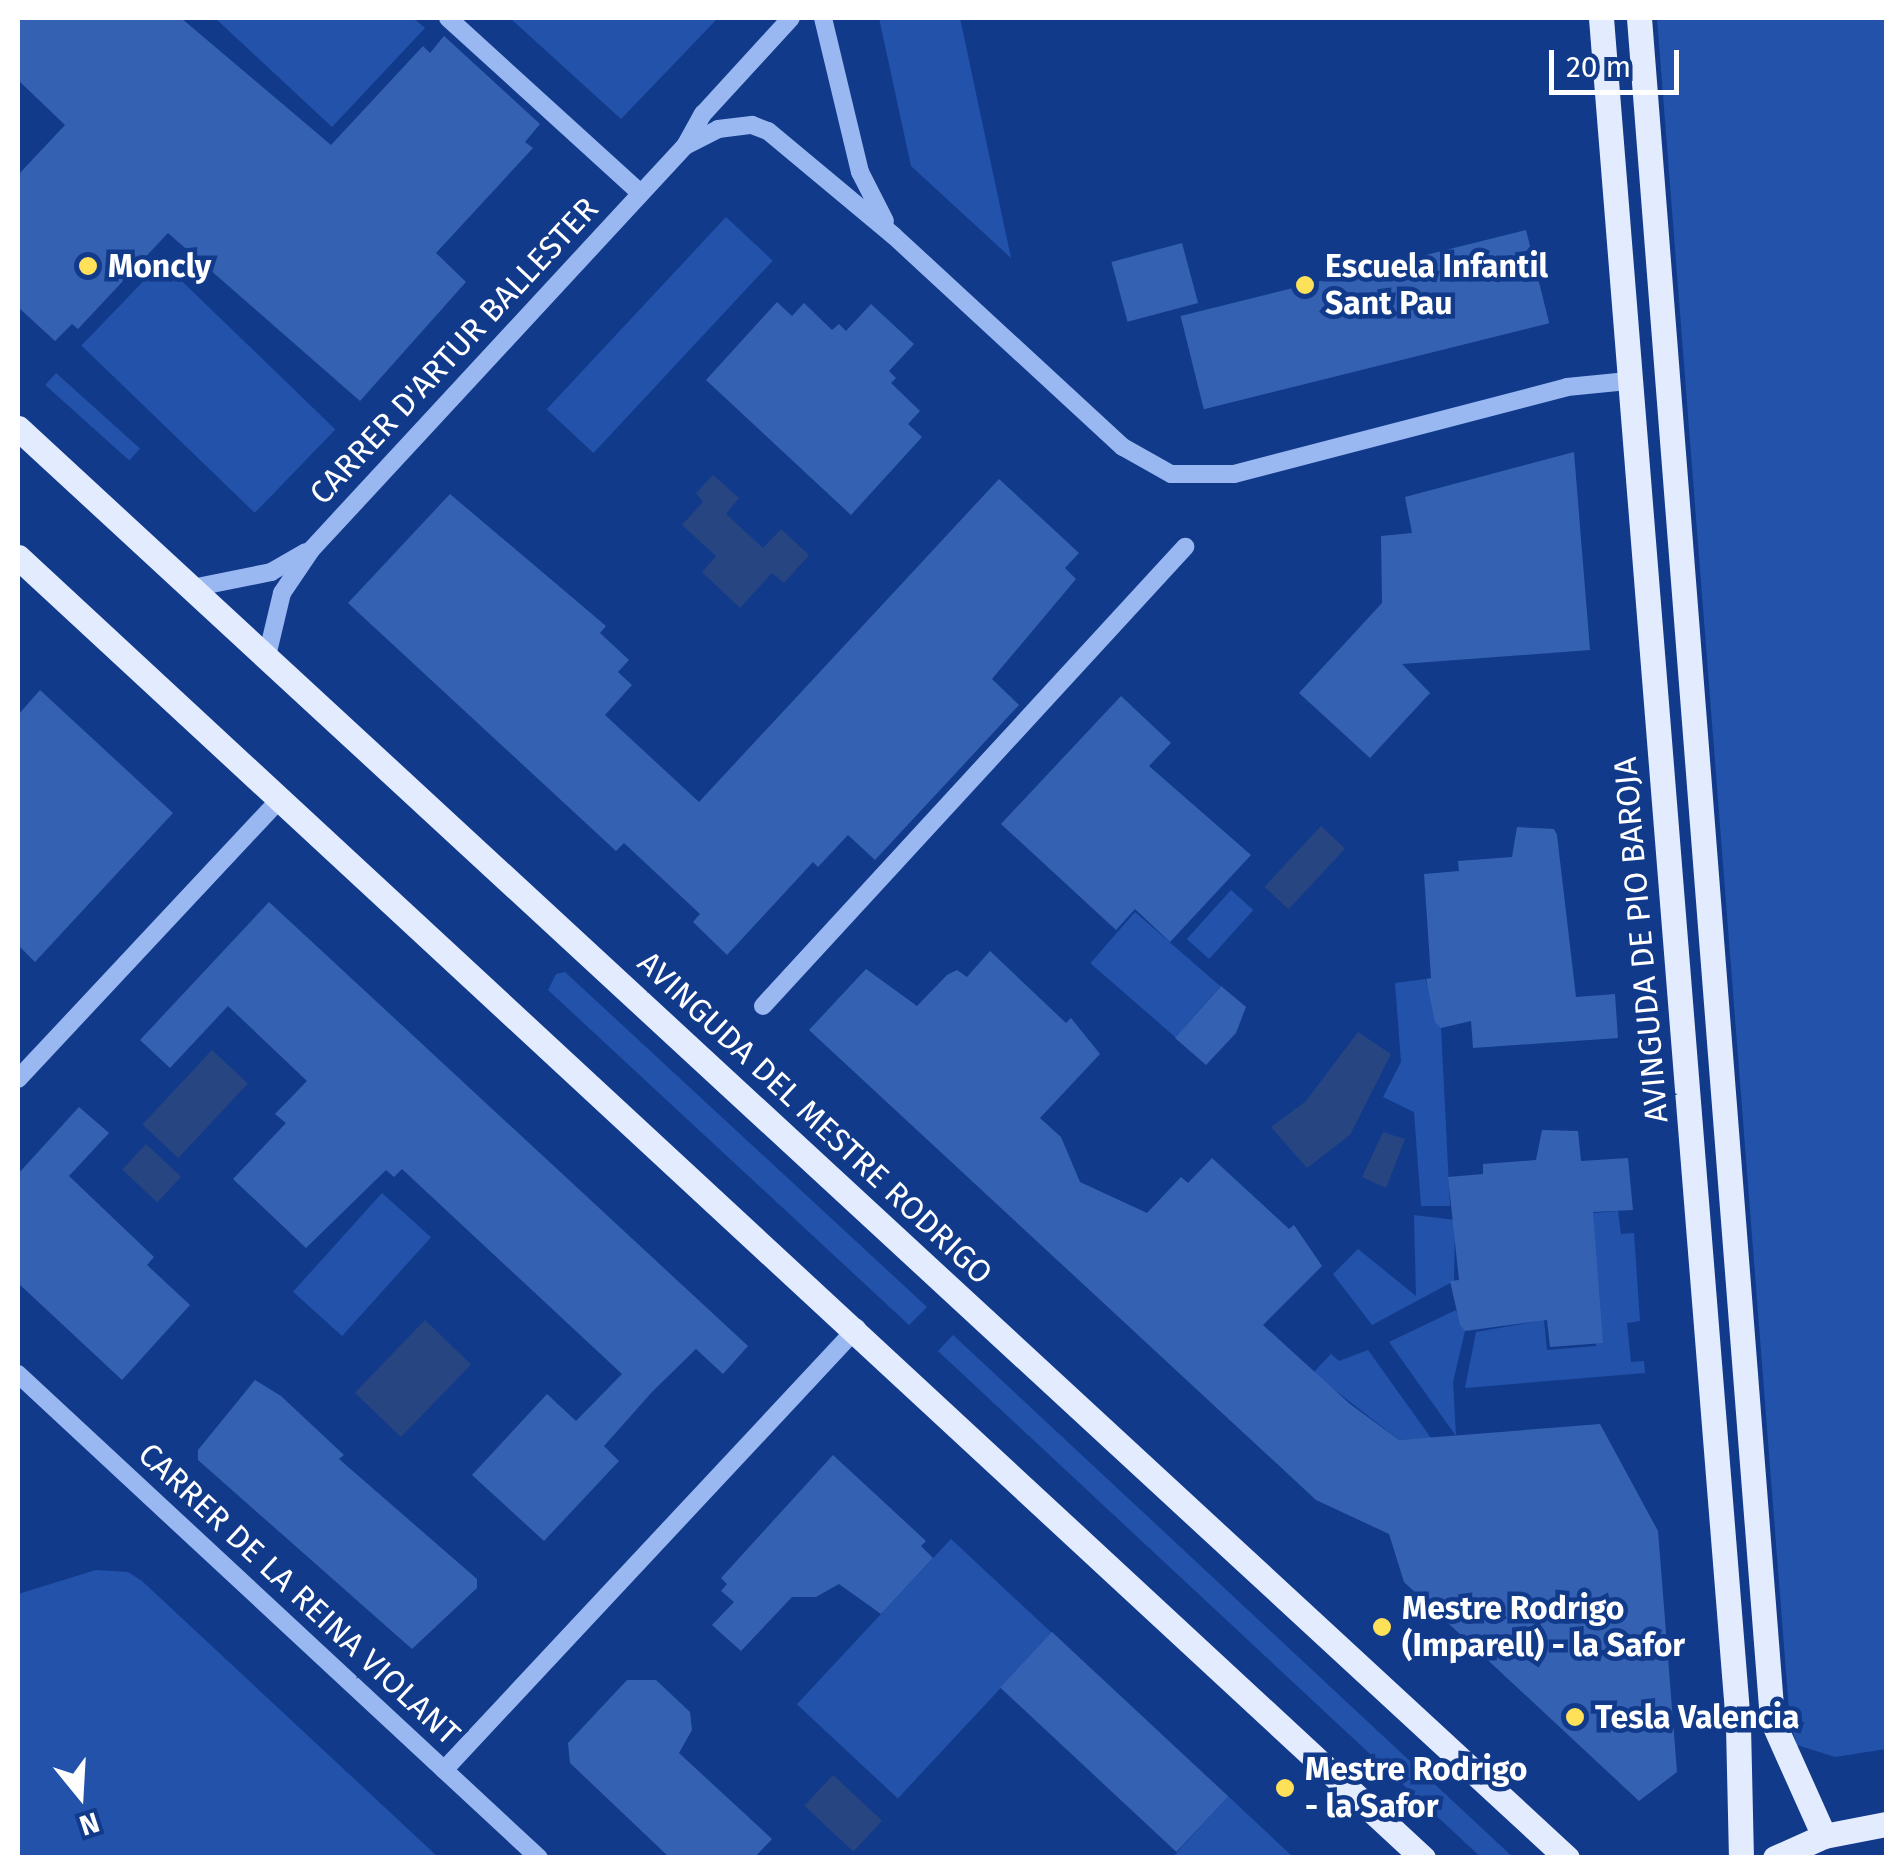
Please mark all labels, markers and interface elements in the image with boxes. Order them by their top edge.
scale bar [1554,30,1684,92]
text: 20 m [1566,49,1631,85]
street label: CARRER D'ARTUR BALLESTER [302,190,606,512]
place label: Moncly [108,247,211,285]
place label: Escuela Infantil Sant Pau [1325,248,1548,323]
marker: Moncly [77,255,99,277]
marker: Escuela Infantil Sant Pau [1294,274,1316,296]
street label: AVINGUDA DE PIO BAROJA [1606,756,1676,1124]
street label: AVINGUDA DEL MESTRE RODRIGO [630,944,1000,1292]
street label: CARRER DE LA REINA VIOLANT [130,1435,468,1753]
place label: Mestre Rodrigo (Imparell) - la Safor [1402,1590,1685,1665]
marker: Mestre Rodrigo (Imparell) - la Safor [1371,1616,1393,1638]
place label: Tesla Valencia [1595,1698,1800,1736]
marker: Tesla Valencia [1564,1706,1586,1728]
north arrow [30,1745,130,1845]
place label: Mestre Rodrigo - la Safor [1305,1751,1527,1826]
marker: Mestre Rodrigo - la Safor [1274,1777,1296,1799]
text: N [75,1805,103,1843]

